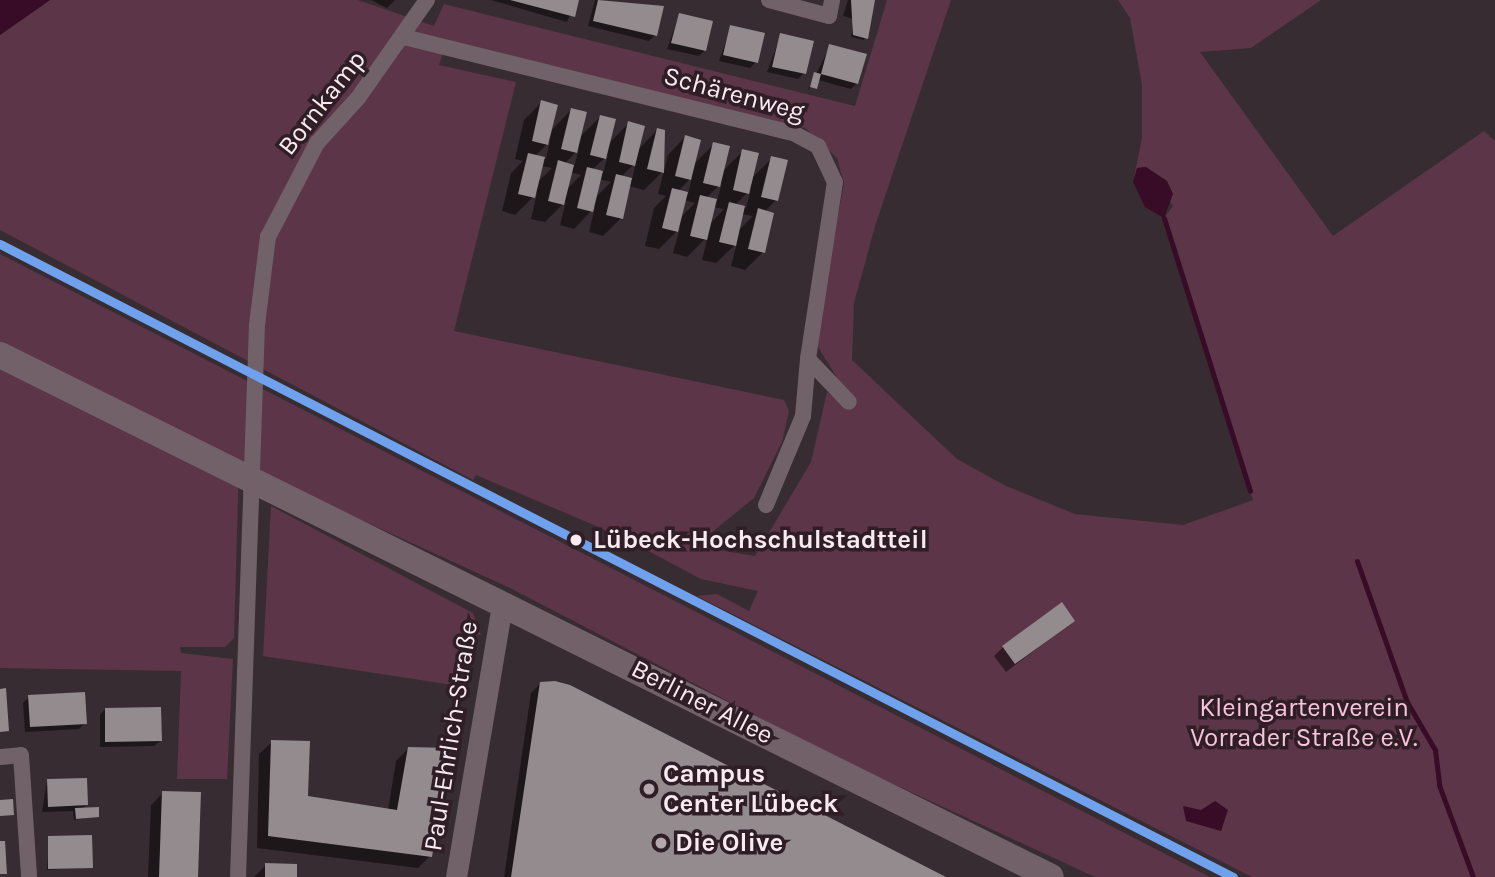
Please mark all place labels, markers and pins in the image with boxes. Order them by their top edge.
place label: Lübeck-Hochschulstadtteil [593,524,928,556]
marker: Lübeck-Hochschulstadtteil [565,529,587,551]
place label: Campus Center Lübeck [663,758,838,820]
marker: Campus Center Lübeck [641,781,657,797]
place label: Die Olive [675,827,783,859]
marker: Die Olive [653,835,669,851]

